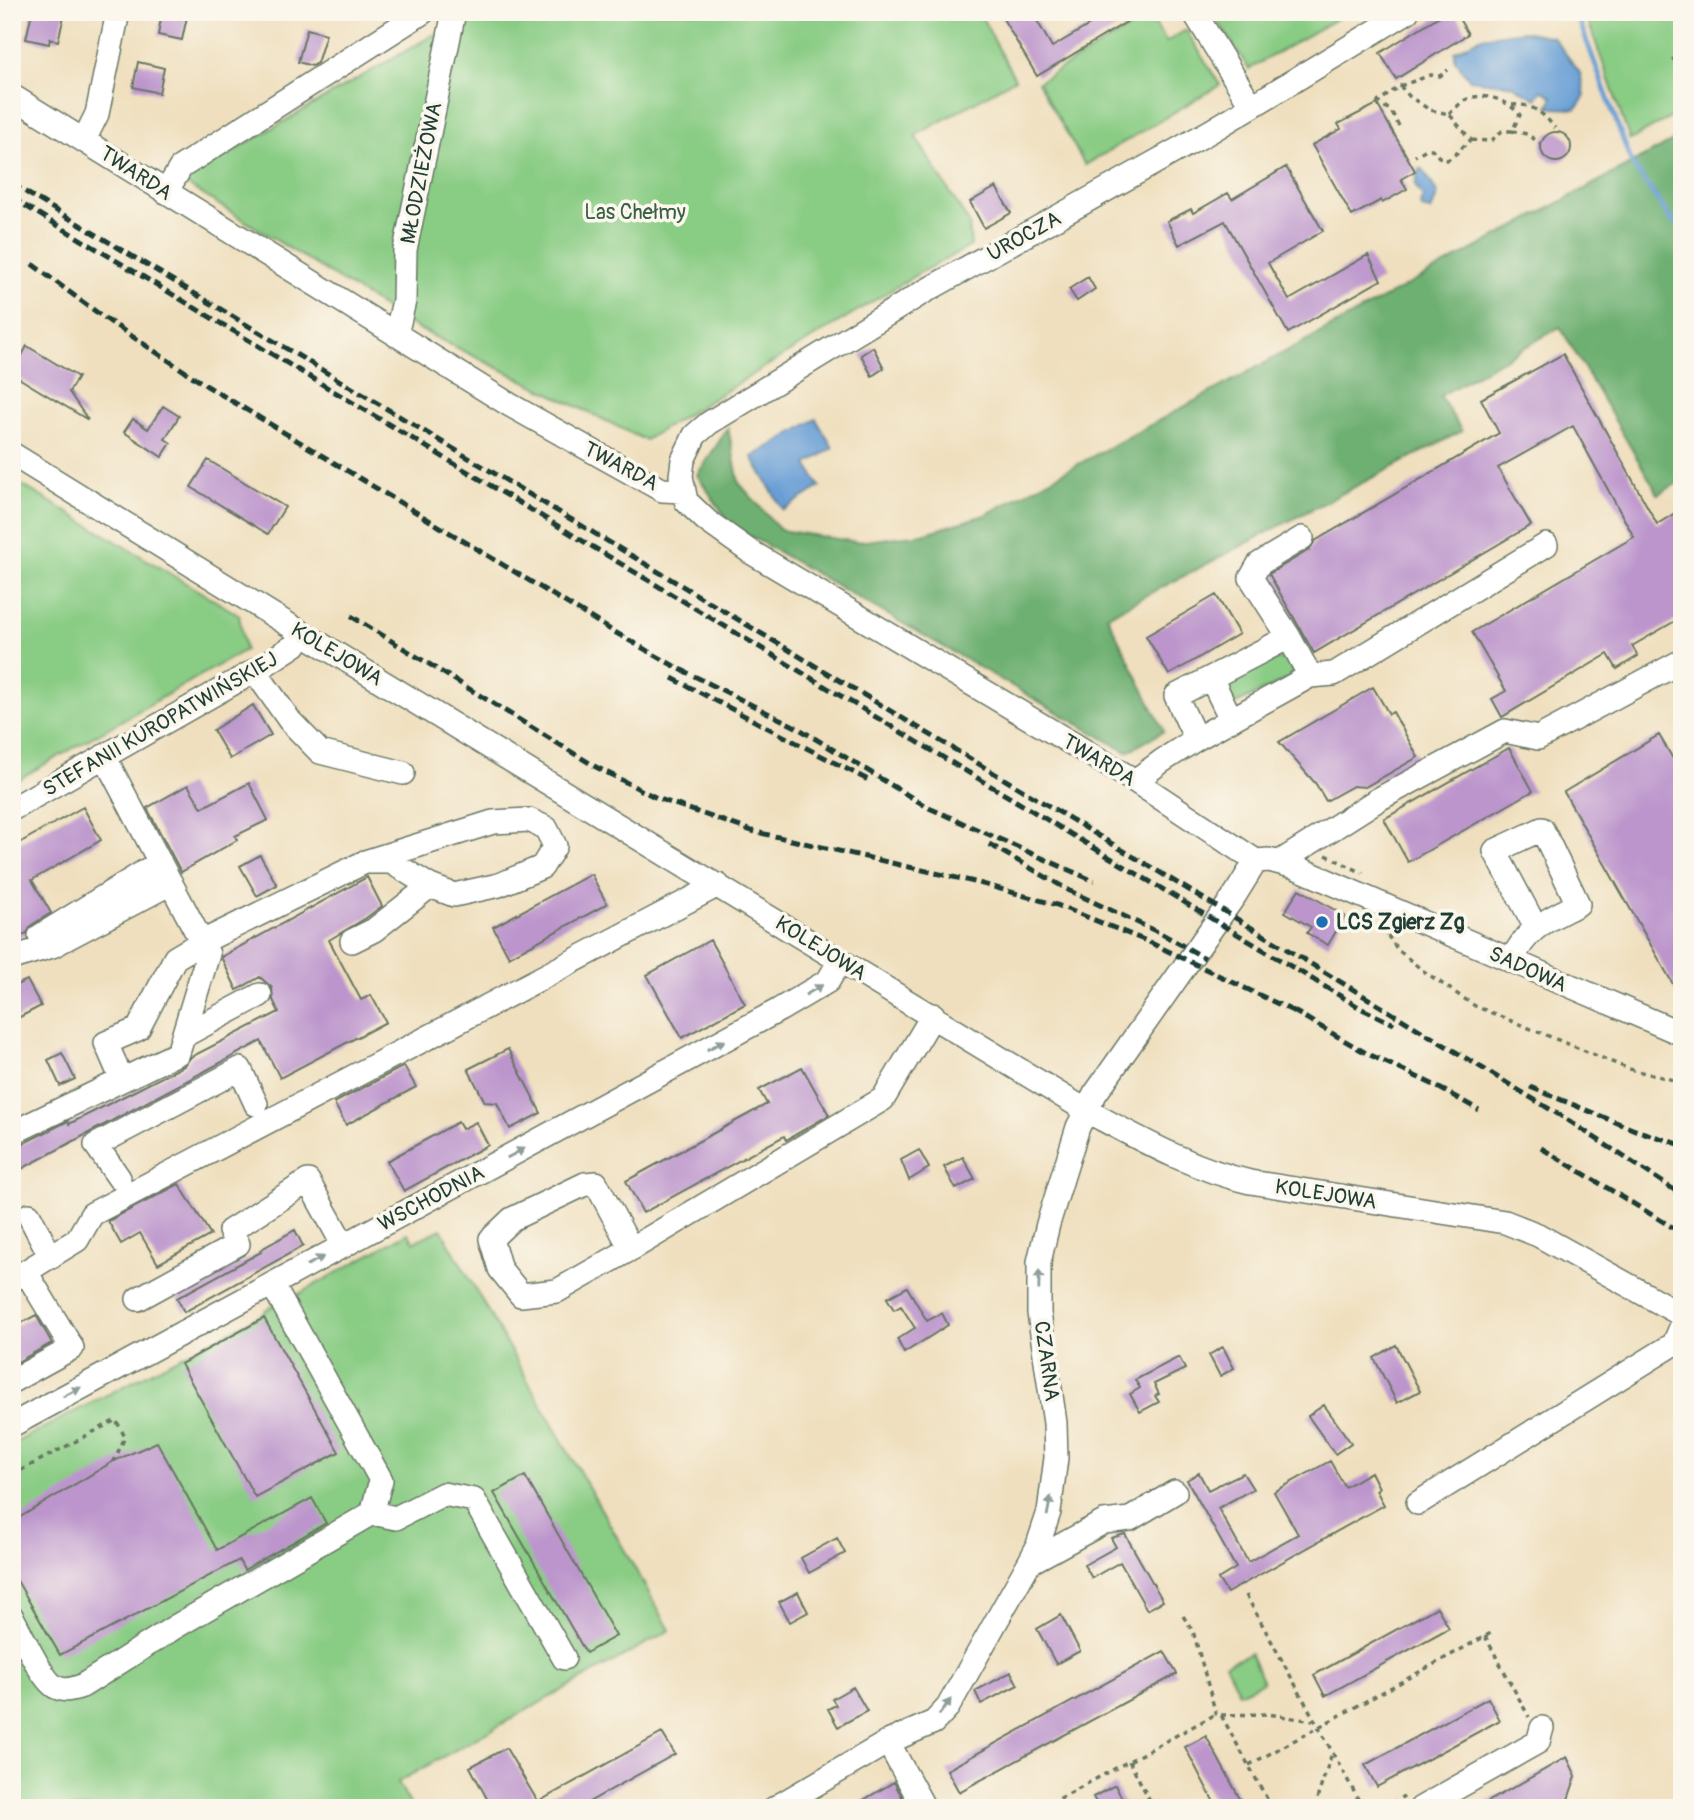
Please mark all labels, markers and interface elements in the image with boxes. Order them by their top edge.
street label: MŁODZIEŻOWA [395,100,448,246]
street label: TWARDA [94,140,177,207]
park label: Las Chełmy [584,199,686,226]
street label: UROCZA [983,205,1066,268]
street label: TWARDA [579,436,663,497]
street label: KOLEJOWA [286,616,388,692]
street label: STEFANII KUROPATWIŃSKIEJ [38,646,283,803]
street label: TWARDA [1057,728,1140,793]
place label: LCS Zgierz Zg [1336,909,1465,936]
street label: KOLEJOWA [770,910,871,987]
marker: LCS Zgierz Zg [1314,914,1330,930]
street label: SADOWA [1485,940,1571,999]
one-way arrow [804,984,824,996]
one-way arrow [706,1039,726,1051]
one-way arrow [506,1147,525,1159]
street label: WSCHODNIA [373,1159,489,1238]
street label: KOLEJOWA [1273,1173,1379,1216]
one-way arrow [306,1255,325,1267]
one-way arrow [1033,1269,1045,1291]
street label: CZARNA [1028,1319,1066,1403]
one-way arrow [62,1387,82,1398]
one-way arrow [1044,1495,1055,1517]
one-way arrow [938,1698,952,1716]

